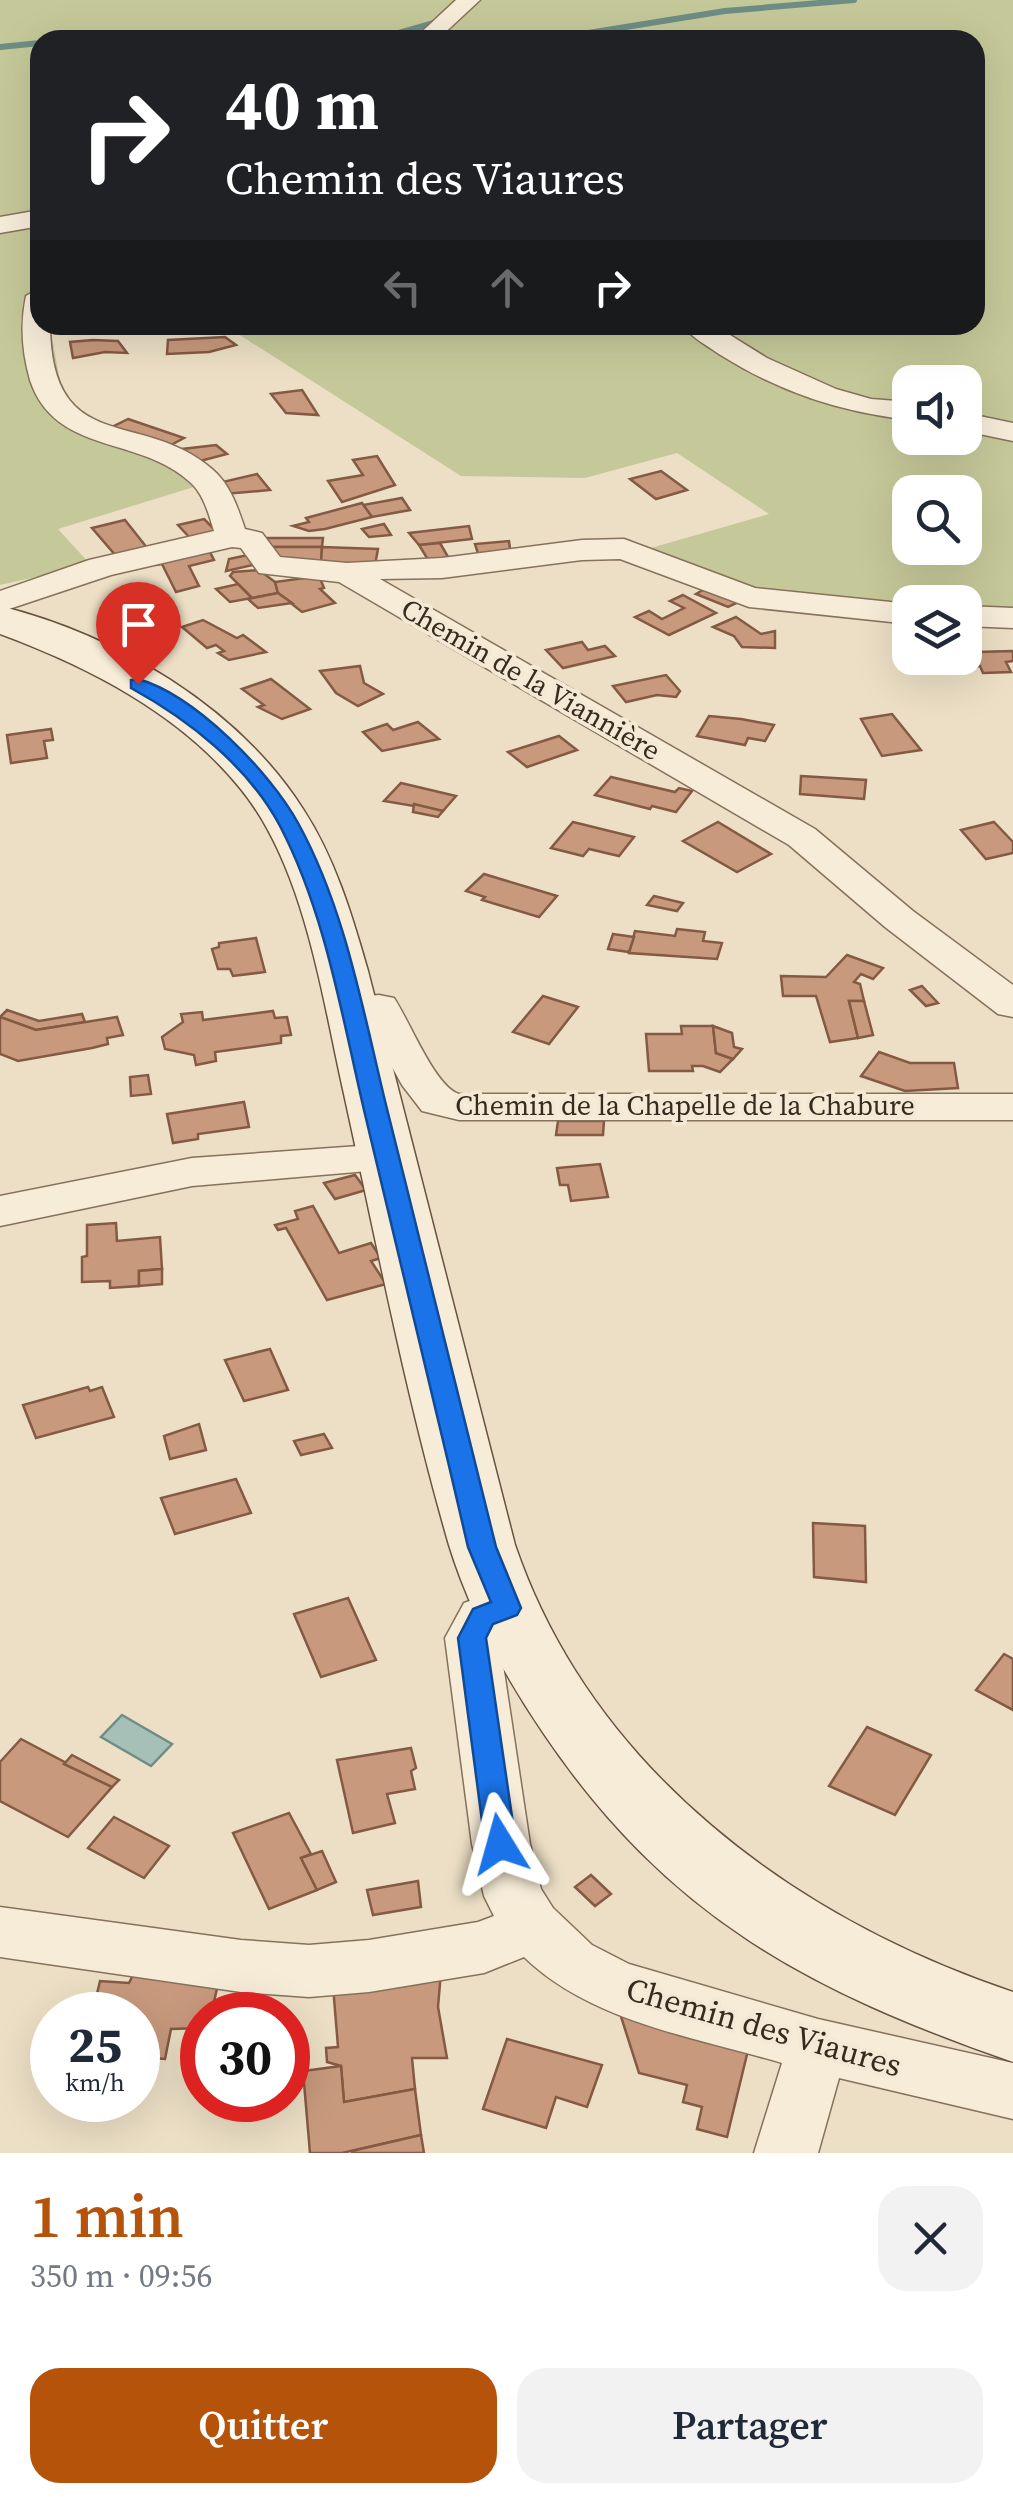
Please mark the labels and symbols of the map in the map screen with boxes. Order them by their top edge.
pin [96,582,181,685]
street label: Chemin de la Viannière [394,589,668,769]
street label: Chemin de la Chapelle de la Chabure [455,1086,915,1124]
position arrow [448,1792,552,1896]
street label: Chemin des Viaures [621,1967,907,2087]
speed limit sign: 30 [180,1992,310,2122]

